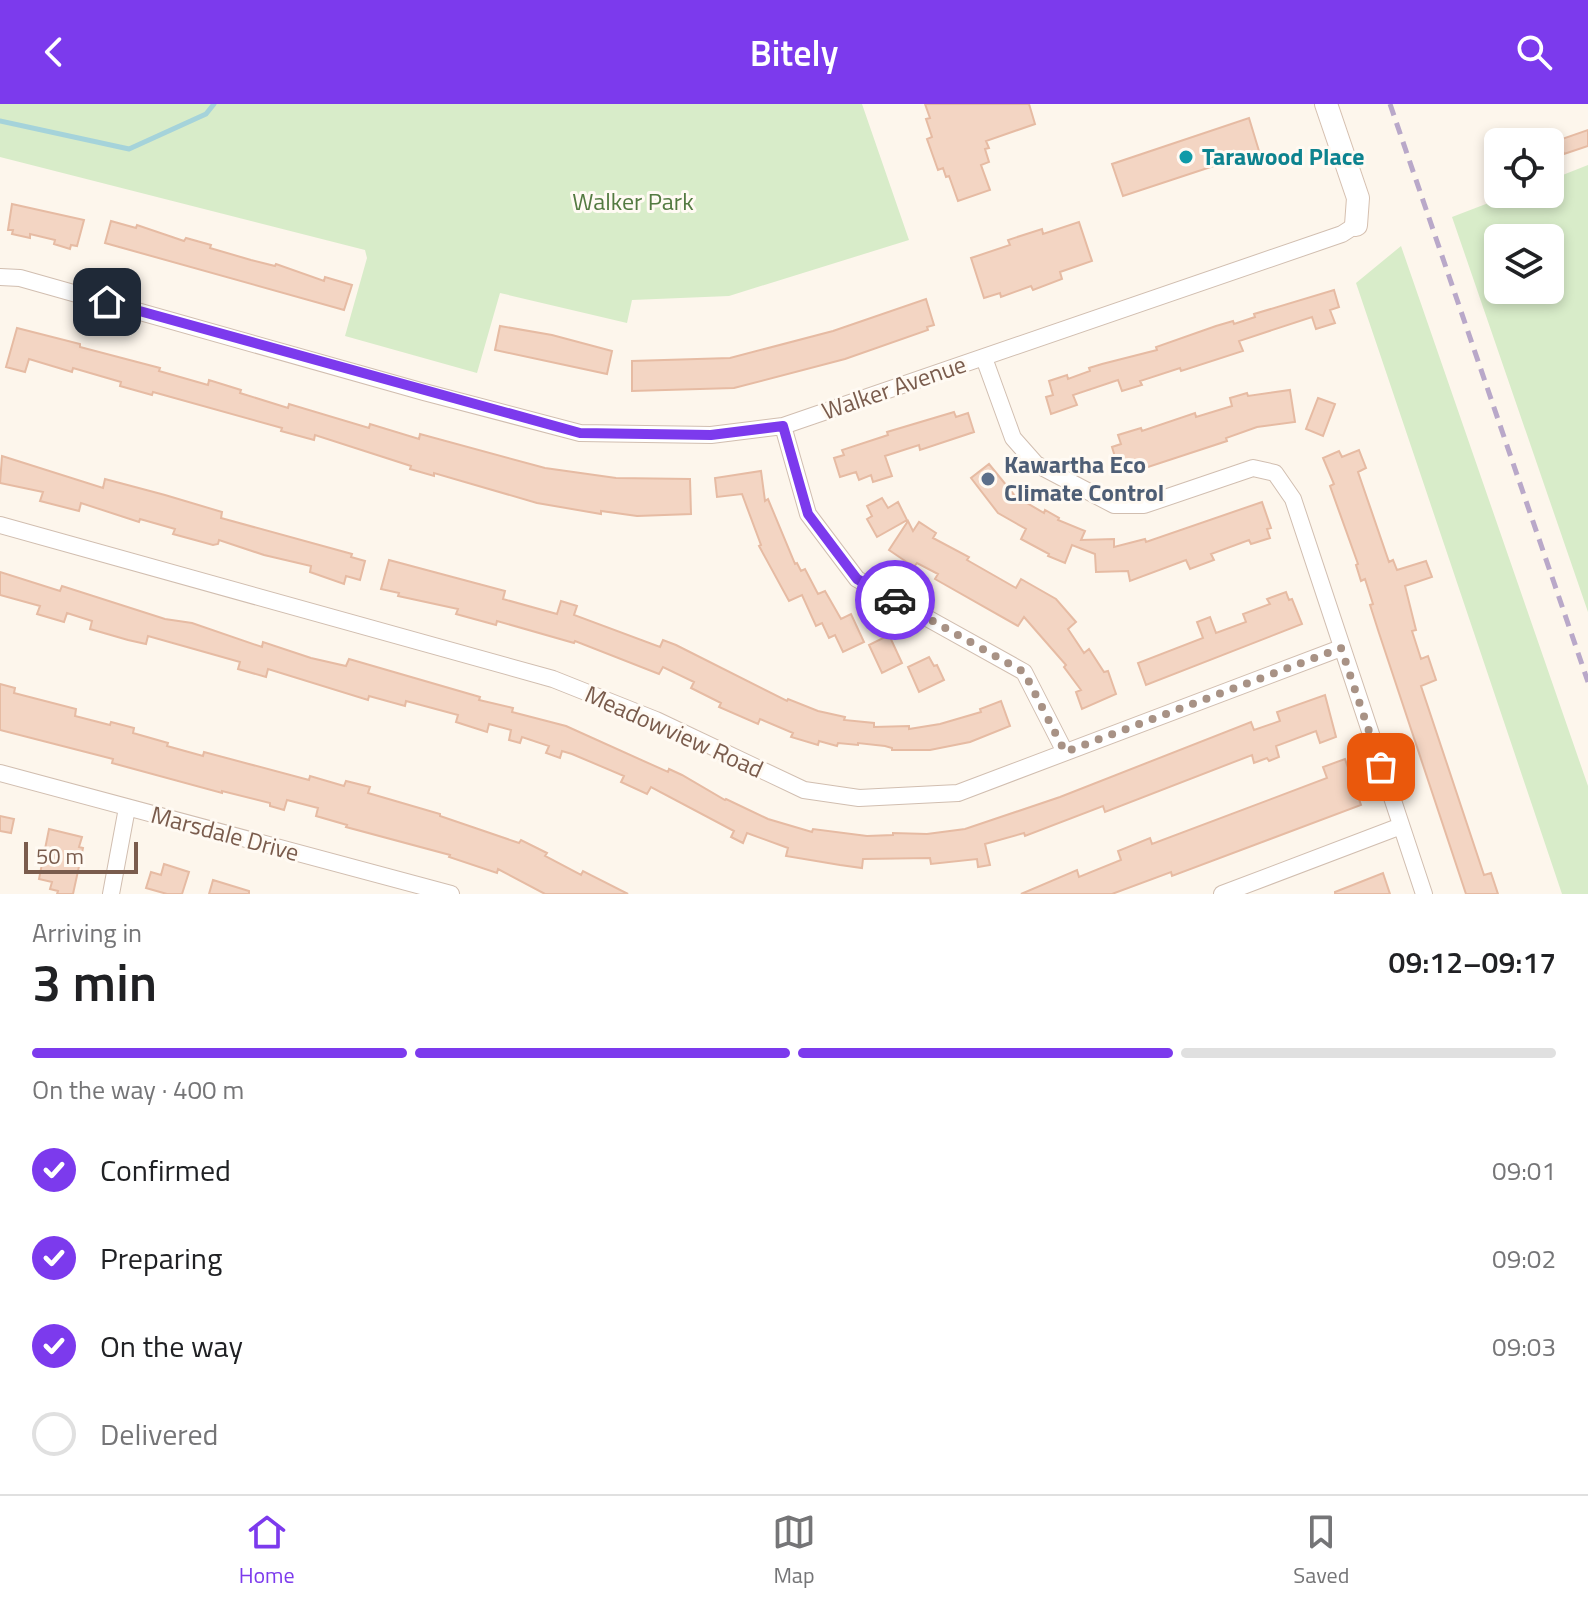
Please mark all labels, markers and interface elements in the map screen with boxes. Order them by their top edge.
text: Bitely [750,25,838,80]
icon: back [32,30,76,74]
icon: search [1512,30,1556,74]
map controls [1484,128,1564,304]
button: locate [1484,128,1564,208]
place label: Tarawood Place [1202,138,1365,174]
marker: Tarawood Place [1177,148,1195,166]
park label: Walker Park [572,183,694,219]
button: layers [1484,224,1564,304]
pin [73,268,141,336]
icon: home [85,280,129,324]
street label: Walker Avenue [817,346,971,429]
place label: Kawartha Eco Climate Control [1004,446,1164,510]
marker: Kawartha Eco Climate Control [979,470,997,488]
courier [855,560,935,640]
icon: car [873,578,917,622]
street label: Meadowview Road [579,676,769,787]
pin [1347,733,1415,801]
icon: bag [1359,745,1403,789]
street label: Marsdale Drive [147,796,303,870]
scale bar [24,838,138,874]
text: 50 m [36,839,84,873]
text: Arriving in [32,913,142,952]
text: 09:12–09:17 [1389,939,1556,985]
text: 3 min [32,942,157,1021]
text: On the way · 400 m [32,1070,244,1109]
text: Confirmed [100,1147,231,1193]
icon: check [32,1148,76,1192]
text: 09:01 [1492,1151,1556,1190]
text: Preparing [100,1235,222,1281]
icon: check [32,1236,76,1280]
text: 09:02 [1492,1239,1556,1278]
text: On the way [100,1323,243,1369]
icon: check [32,1324,76,1368]
text: 09:03 [1492,1327,1556,1366]
text: Delivered [100,1411,218,1457]
tab: Home [239,1510,295,1592]
tab: Map [772,1510,816,1592]
tab: Saved [1293,1510,1349,1592]

